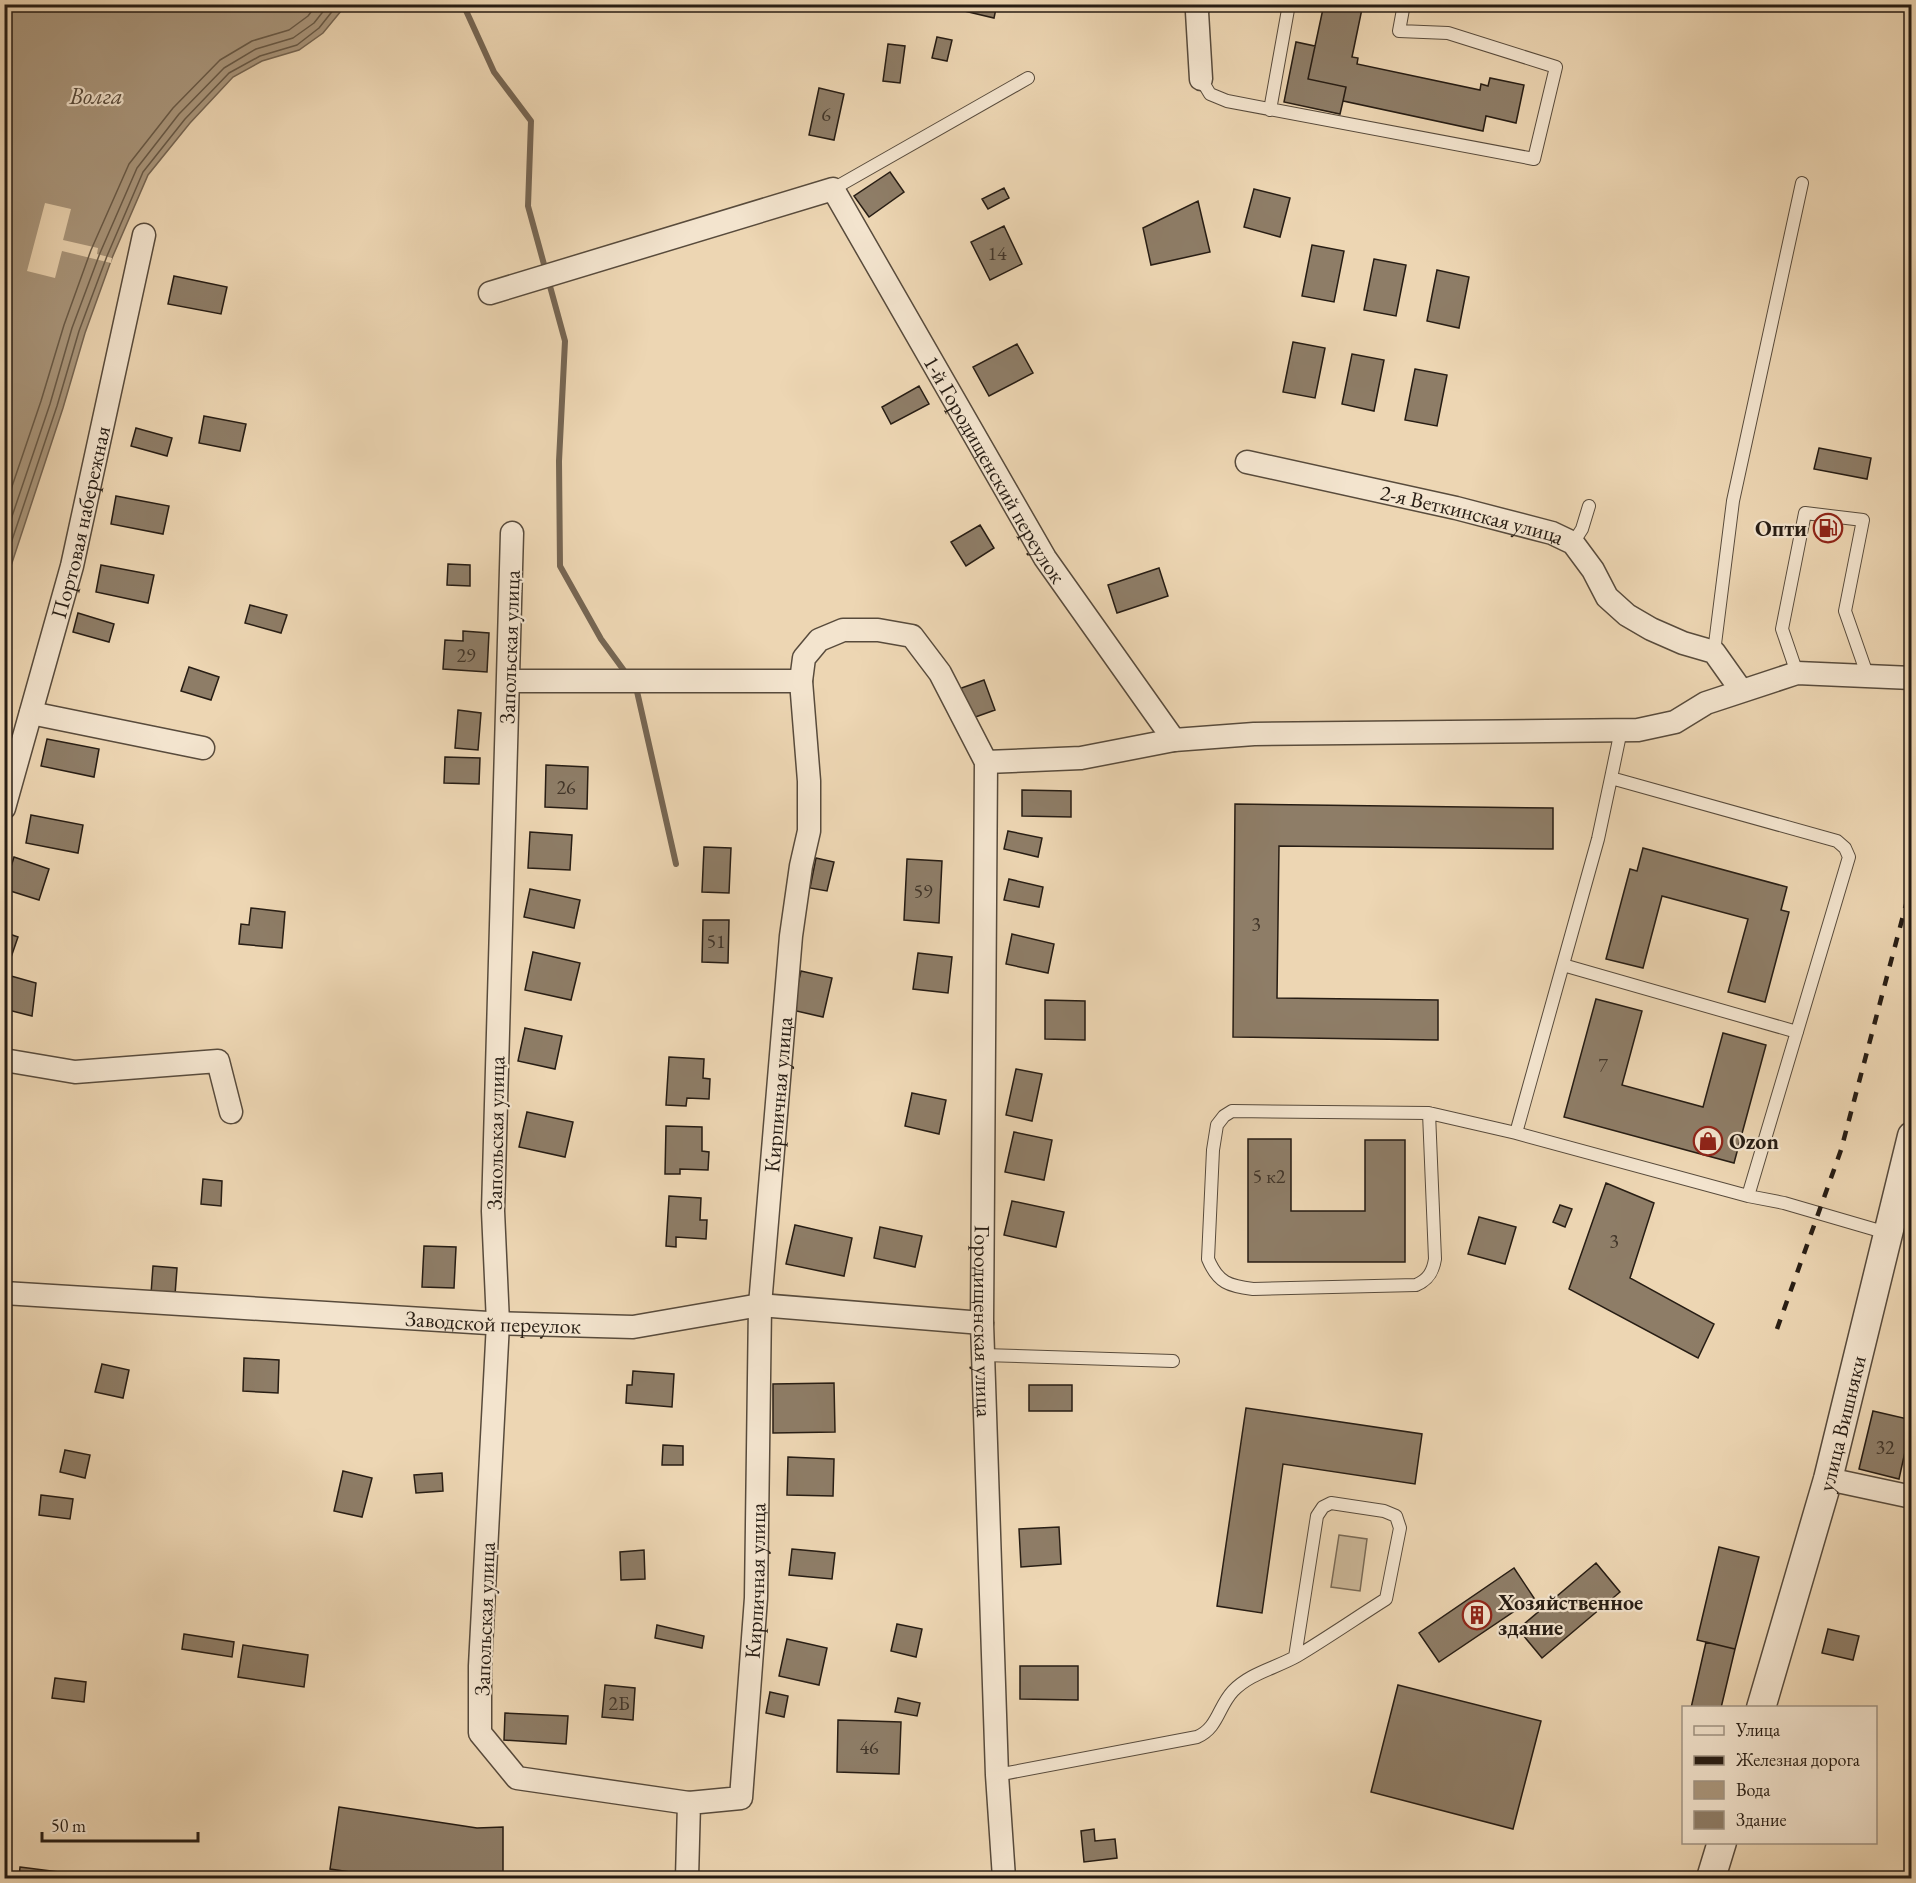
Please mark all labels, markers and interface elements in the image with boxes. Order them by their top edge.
water label: Волга [68,80,123,111]
house number: 6 [821,101,831,127]
house number: 14 [987,240,1007,266]
street label: 1-й Городищенский переулок [917,350,1073,590]
street label: Портовая набережная [44,423,117,622]
street label: 2-я Веткинская улица [1377,478,1569,552]
fuel station icon: Опти [1812,512,1844,544]
place label: Опти [1755,514,1807,543]
street label: Запольская улица [492,569,527,725]
house number: 29 [456,642,476,668]
house number: 26 [556,774,576,800]
house number: 59 [913,878,933,904]
house number: 3 [1251,911,1261,937]
house number: 51 [706,928,726,954]
street label: Кирпичная улица [757,1015,799,1174]
house number: 7 [1598,1052,1608,1078]
street label: Запольская улица [480,1056,511,1210]
shop icon: Ozon [1692,1125,1724,1157]
place label: Ozon [1729,1127,1779,1156]
house number: 5 к2 [1253,1163,1286,1189]
street label: Городищенская улица [967,1225,999,1418]
house number: 3 [1609,1228,1619,1254]
street label: Заводской переулок [404,1304,582,1341]
street label: улица Вишняки [1811,1352,1873,1495]
house number: 32 [1875,1434,1895,1460]
street label: Кирпичная улица [737,1502,772,1660]
street label: Запольская улица [467,1541,502,1697]
place label: Хозяйственное здание [1497,1588,1643,1642]
building icon: Хозяйственное здание [1461,1599,1493,1631]
house number: 2Б [608,1690,630,1716]
legend [1682,1706,1877,1844]
text: Улица [1735,1718,1781,1741]
house number: 46 [859,1734,879,1760]
text: Железная дорога [1735,1748,1861,1771]
text: Вода [1736,1778,1771,1801]
scale bar [42,1805,198,1843]
text: Здание [1736,1808,1786,1831]
text: 50 m [51,1814,86,1837]

